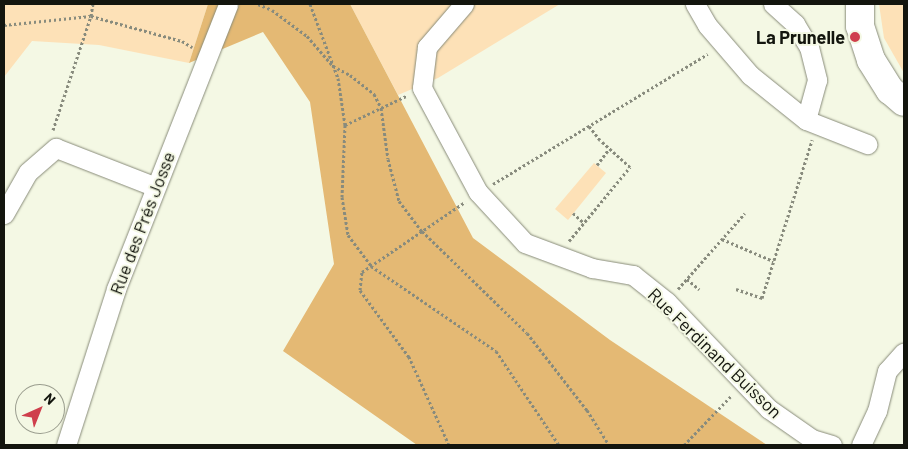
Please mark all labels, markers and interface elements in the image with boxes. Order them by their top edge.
place label: La Prunelle [756,26,845,48]
marker: La Prunelle [849,31,861,43]
street label: Rue des Prés Josse [105,149,179,297]
street label: Rue Ferdinand Buisson [644,284,786,422]
north arrow [15,384,65,434]
text: N [41,389,59,408]

